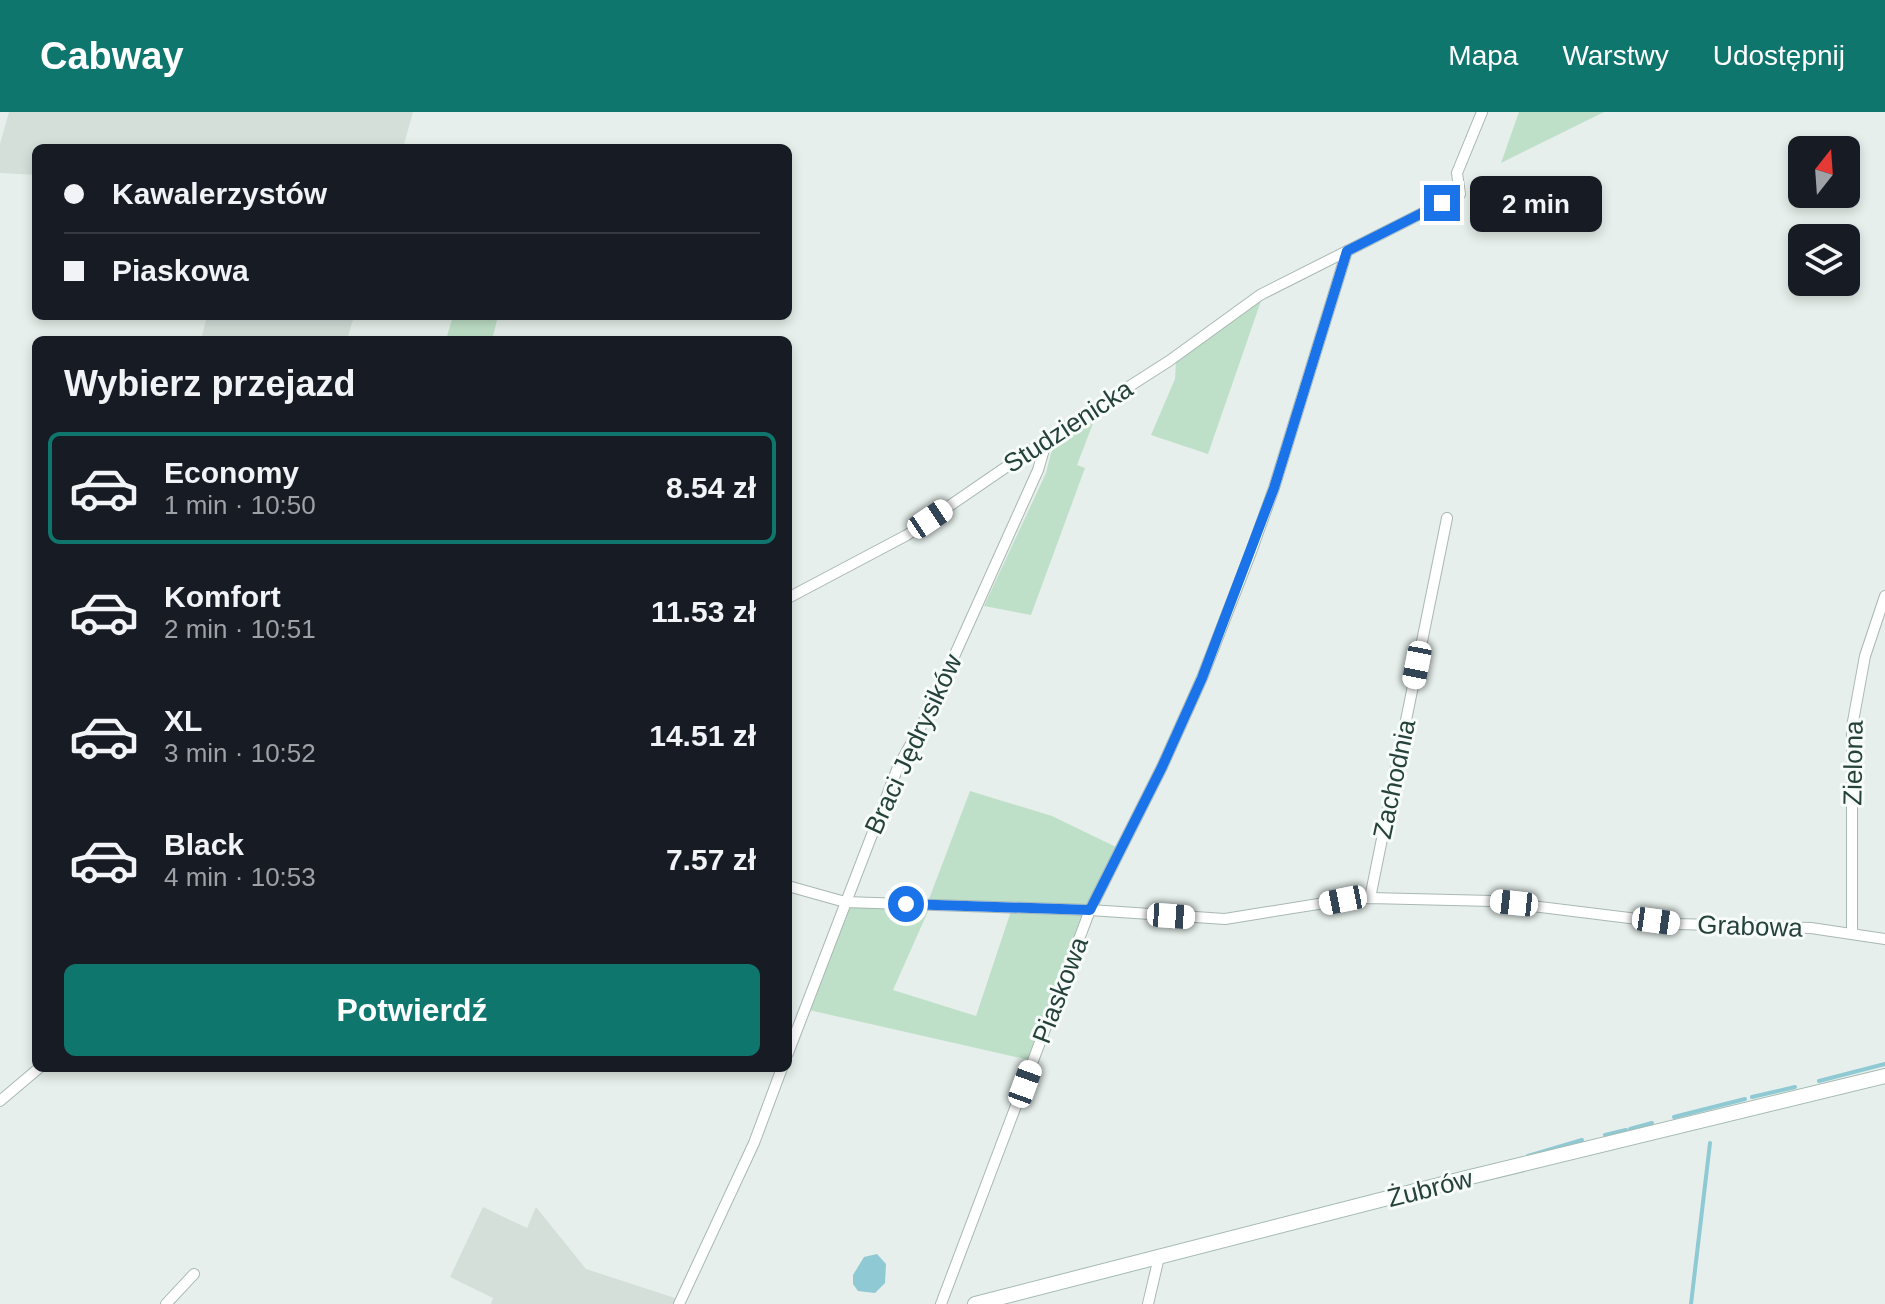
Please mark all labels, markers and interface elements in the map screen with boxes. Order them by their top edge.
text: Cabway [40,35,184,77]
text: Mapa [1448,40,1518,71]
text: Warstwy [1562,40,1669,71]
text: Udostępnij [1713,40,1845,71]
north arrow [1788,136,1860,208]
map controls [1788,136,1860,296]
callout: 2 min [1470,175,1602,231]
text: Kawalerzystów [112,177,327,210]
route end [1424,185,1460,221]
text: 2 min [1502,189,1570,219]
button: layers [1788,224,1860,296]
text: Piaskowa [112,254,249,287]
text: Wybierz przejazd [64,363,355,404]
street label: Studzienicka [998,373,1138,479]
icon: car [68,452,140,524]
text: Economy [164,456,299,489]
text: 8.54 zł [666,471,756,504]
text: 1 min · 10:50 [164,490,316,520]
car [903,496,957,542]
icon: car [68,576,140,648]
text: Komfort [164,580,281,613]
text: 11.53 zł [651,595,756,628]
text: 2 min · 10:51 [164,614,316,644]
car [1401,639,1433,691]
street label: Braci Jędrysików [858,649,968,839]
icon: car [68,700,140,772]
text: XL [164,704,202,737]
street label: Zachodnia [1367,716,1421,842]
text: 14.51 zł [649,719,756,752]
street label: Zielona [1837,720,1869,806]
text: 3 min · 10:52 [164,738,316,768]
icon: car [68,824,140,896]
text: Black [164,828,244,861]
text: 7.57 zł [666,843,756,876]
text: 4 min · 10:53 [164,862,316,892]
car [1317,884,1369,916]
route start [888,886,924,922]
car [1489,889,1539,917]
car [1146,902,1196,930]
car [1631,906,1681,936]
street label: Grabowa [1697,909,1804,943]
street label: Piaskowa [1026,932,1094,1047]
button: Potwierdź [64,964,760,1056]
car [1006,1057,1044,1111]
street label: Żubrów [1384,1163,1476,1213]

